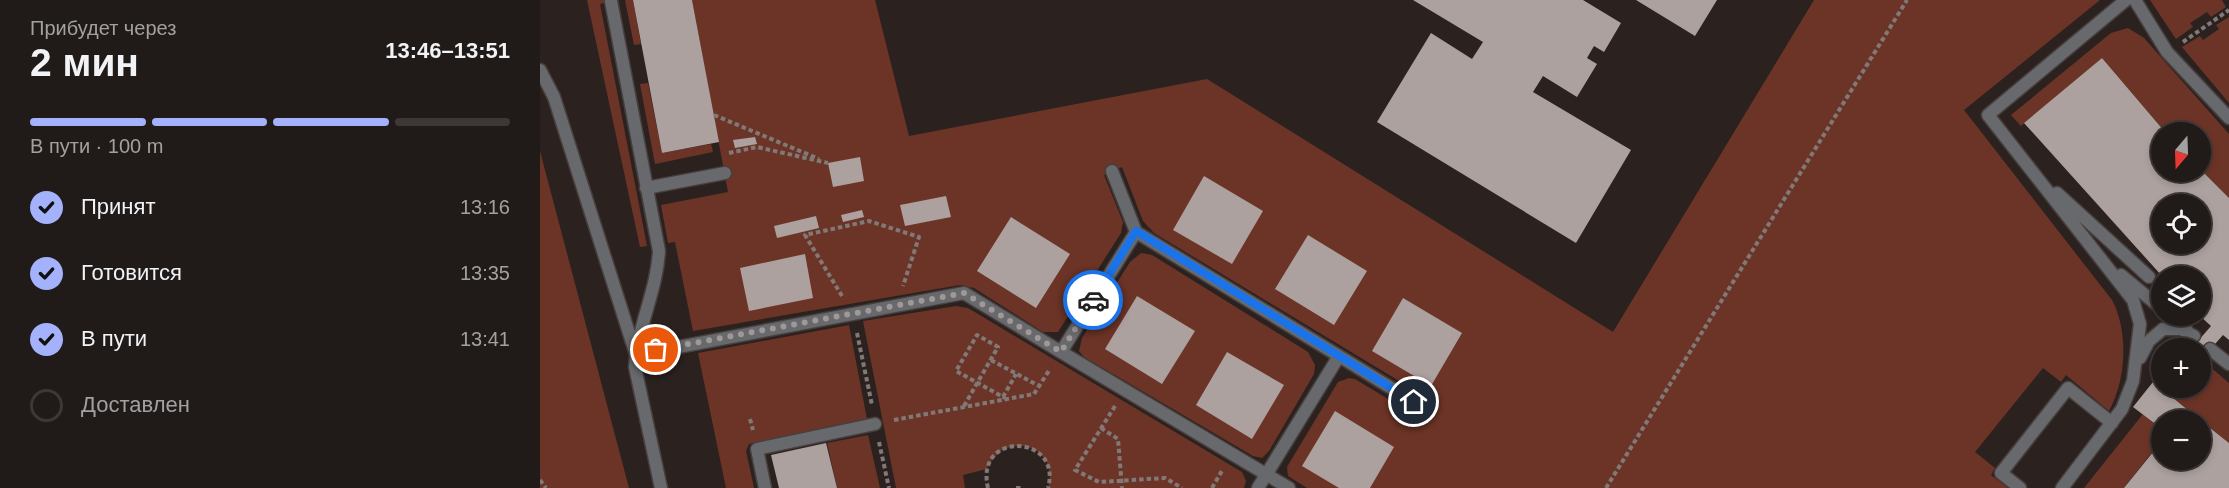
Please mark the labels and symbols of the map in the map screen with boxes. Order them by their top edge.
north arrow [2151,122,2211,182]
courier [1063,270,1123,330]
pin [630,324,681,375]
pin [1388,376,1439,427]

